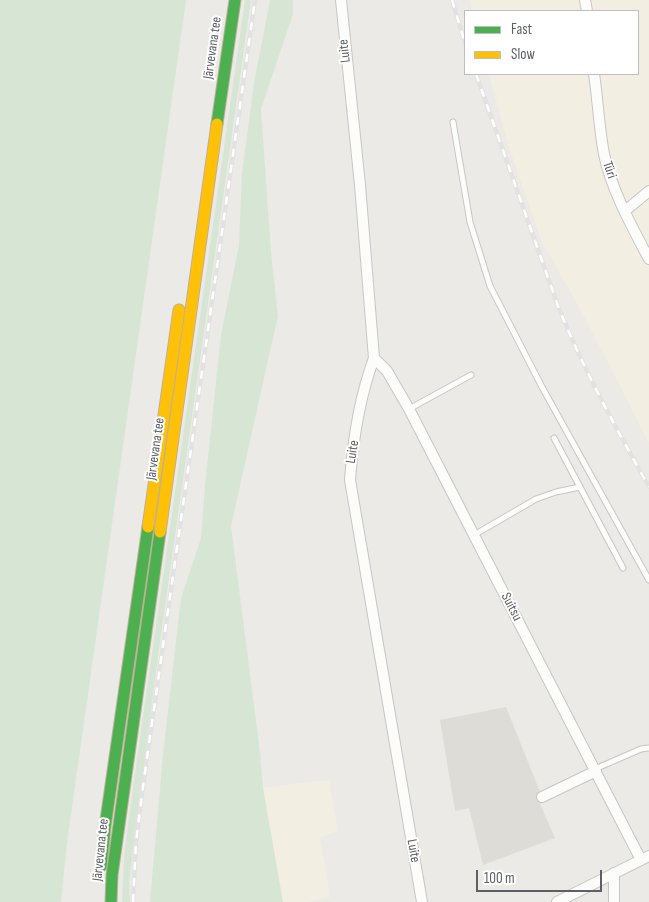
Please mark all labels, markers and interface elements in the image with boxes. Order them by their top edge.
legend [464,10,639,75]
street label: Järvevana tee [200,16,226,80]
text: Fast [511,20,532,39]
street label: Luite [335,38,355,64]
text: Slow [511,45,535,64]
street label: Türi [598,159,620,181]
street label: Järvevana tee [143,417,169,481]
street label: Luite [343,439,363,465]
street label: Suitsu [497,590,525,624]
street label: Järvevana tee [89,818,113,882]
street label: Luite [403,838,423,864]
scale bar [479,860,605,892]
text: 100 m [484,869,515,888]

